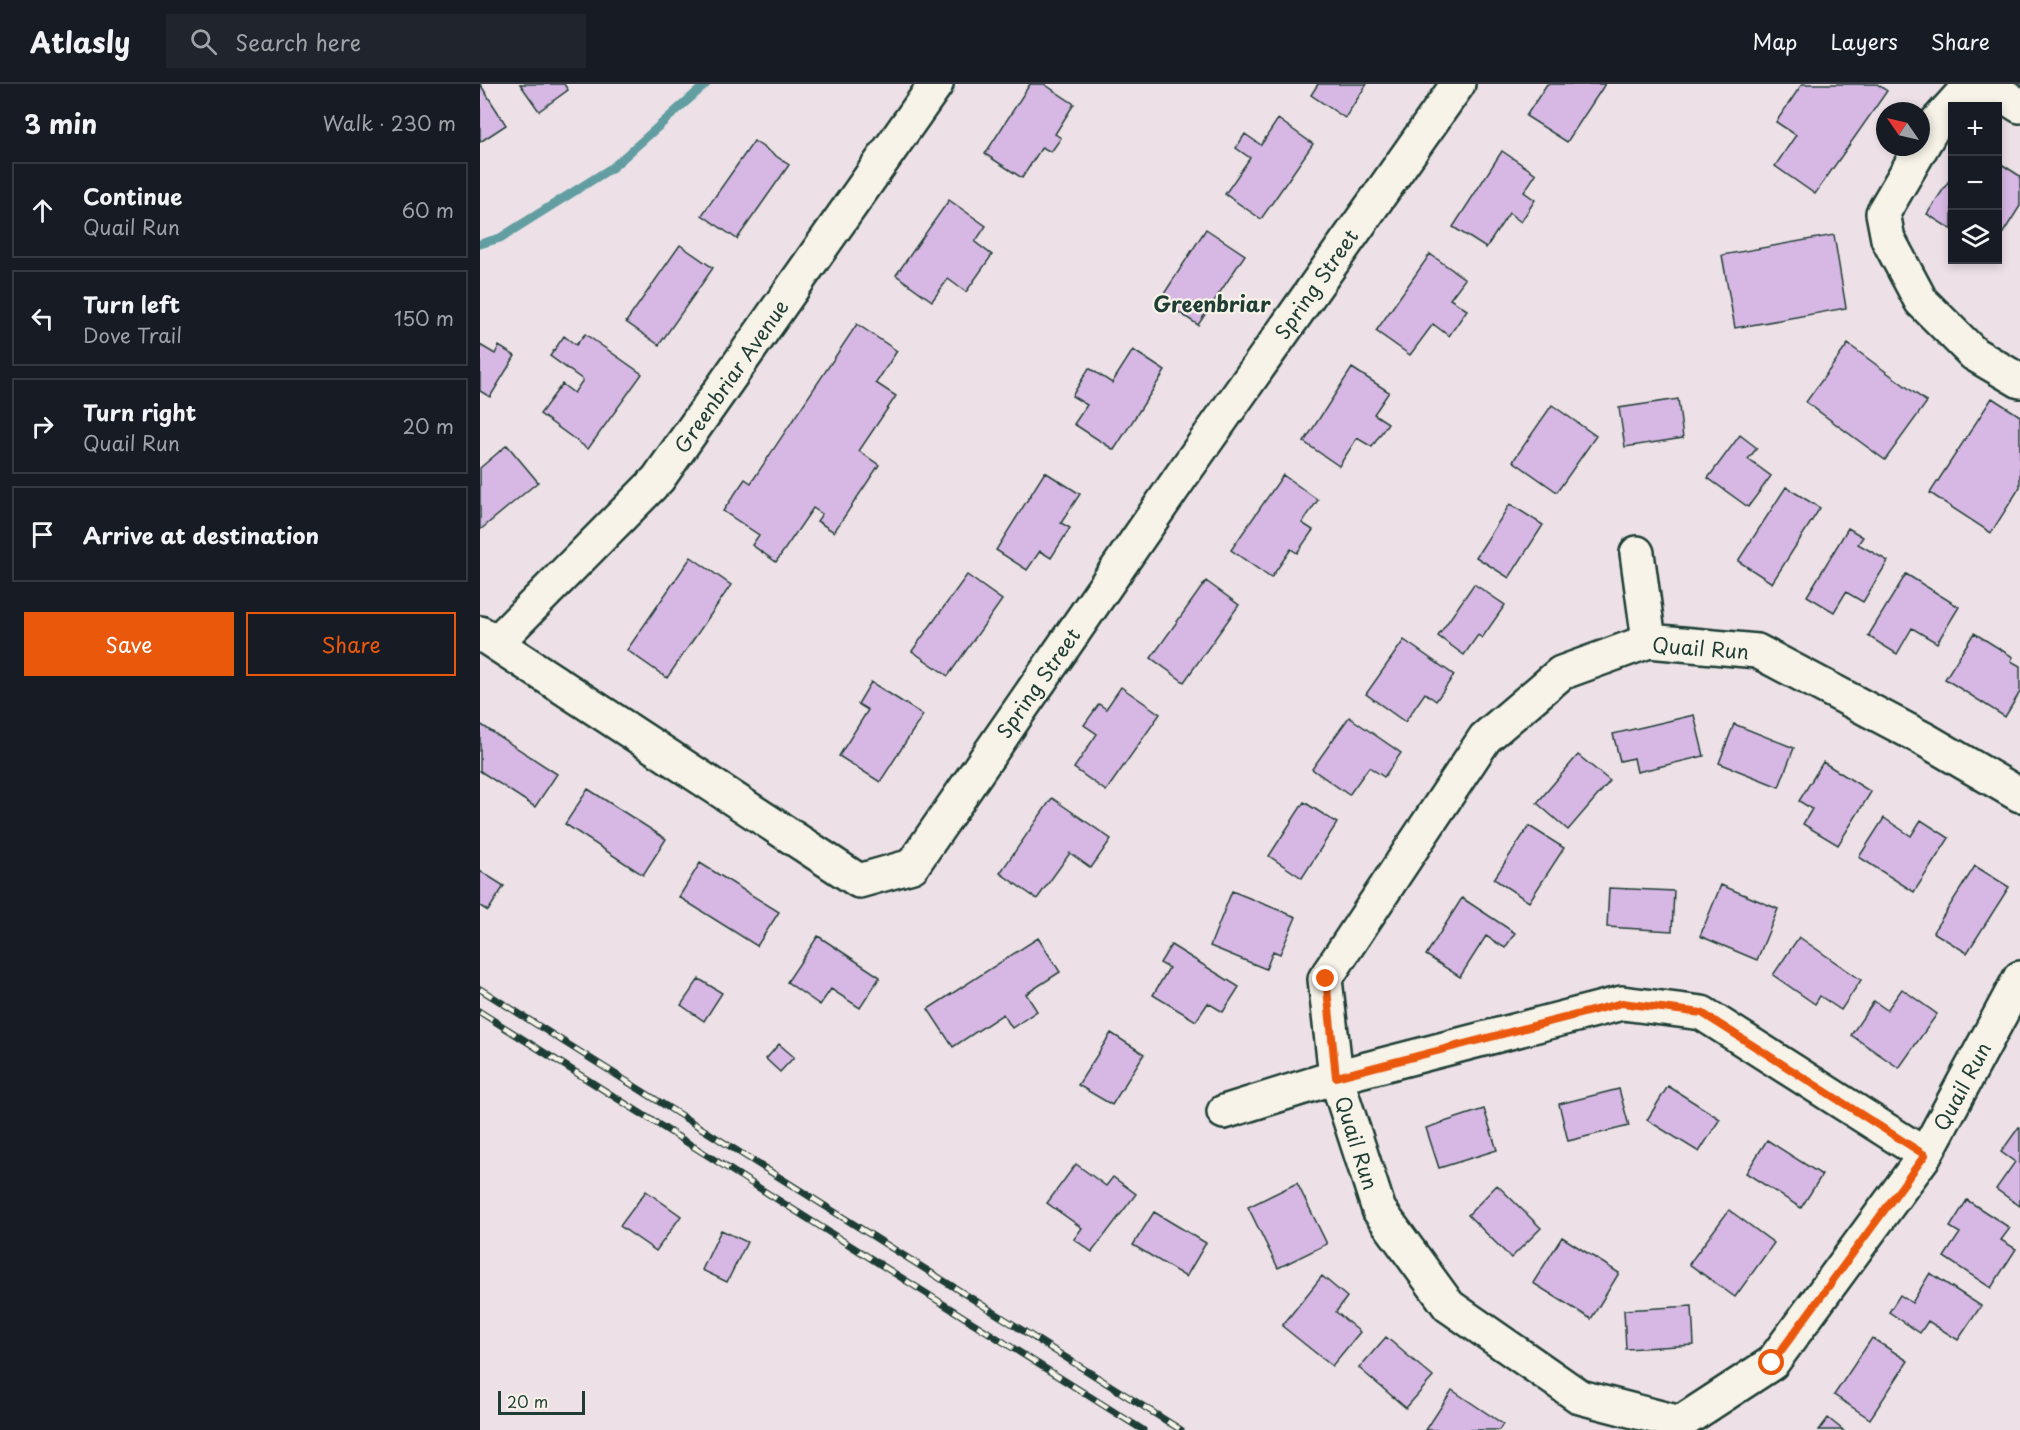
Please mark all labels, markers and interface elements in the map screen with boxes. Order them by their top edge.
search box [166,14,586,68]
text: Atlasly [30,20,130,63]
icon: search [187,25,220,58]
text: Search here [235,25,361,58]
text: Map [1753,25,1797,57]
text: Layers [1830,25,1898,57]
text: Share [1931,25,1990,57]
north arrow [1876,102,1930,156]
map controls [1948,102,2002,264]
button: + [1948,102,2002,156]
text: 3 min [24,104,97,143]
text: Walk · 230 m [323,108,456,138]
button: − [1948,156,2002,210]
text: Continue [83,179,182,212]
icon: ahead [26,194,59,227]
text: 60 m [402,195,454,225]
button: layers [1948,210,2002,264]
text: Quail Run [83,212,180,242]
street label: Spring Street [1267,223,1365,345]
text: Turn left [83,287,180,320]
district label: Greenbriar [1153,287,1271,319]
street label: Greenbriar Avenue [667,293,795,459]
icon: left [26,302,59,335]
text: 150 m [394,303,454,333]
text: Dove Trail [83,320,182,350]
text: Turn right [83,395,196,428]
icon: right [26,410,59,443]
text: 20 m [402,411,454,441]
text: Quail Run [83,428,180,458]
icon: arrive [26,518,59,551]
text: Arrive at destination [83,518,319,551]
button: Save [24,612,234,676]
button: Share [246,612,456,676]
street label: Spring Street [989,622,1087,744]
street label: Quail Run [1651,630,1751,666]
route end [1312,965,1338,991]
street label: Quail Run [1926,1036,1998,1136]
street label: Quail Run [1328,1092,1386,1194]
route start [1758,1349,1784,1375]
scale bar [498,1388,585,1416]
text: 20 m [507,1389,548,1413]

